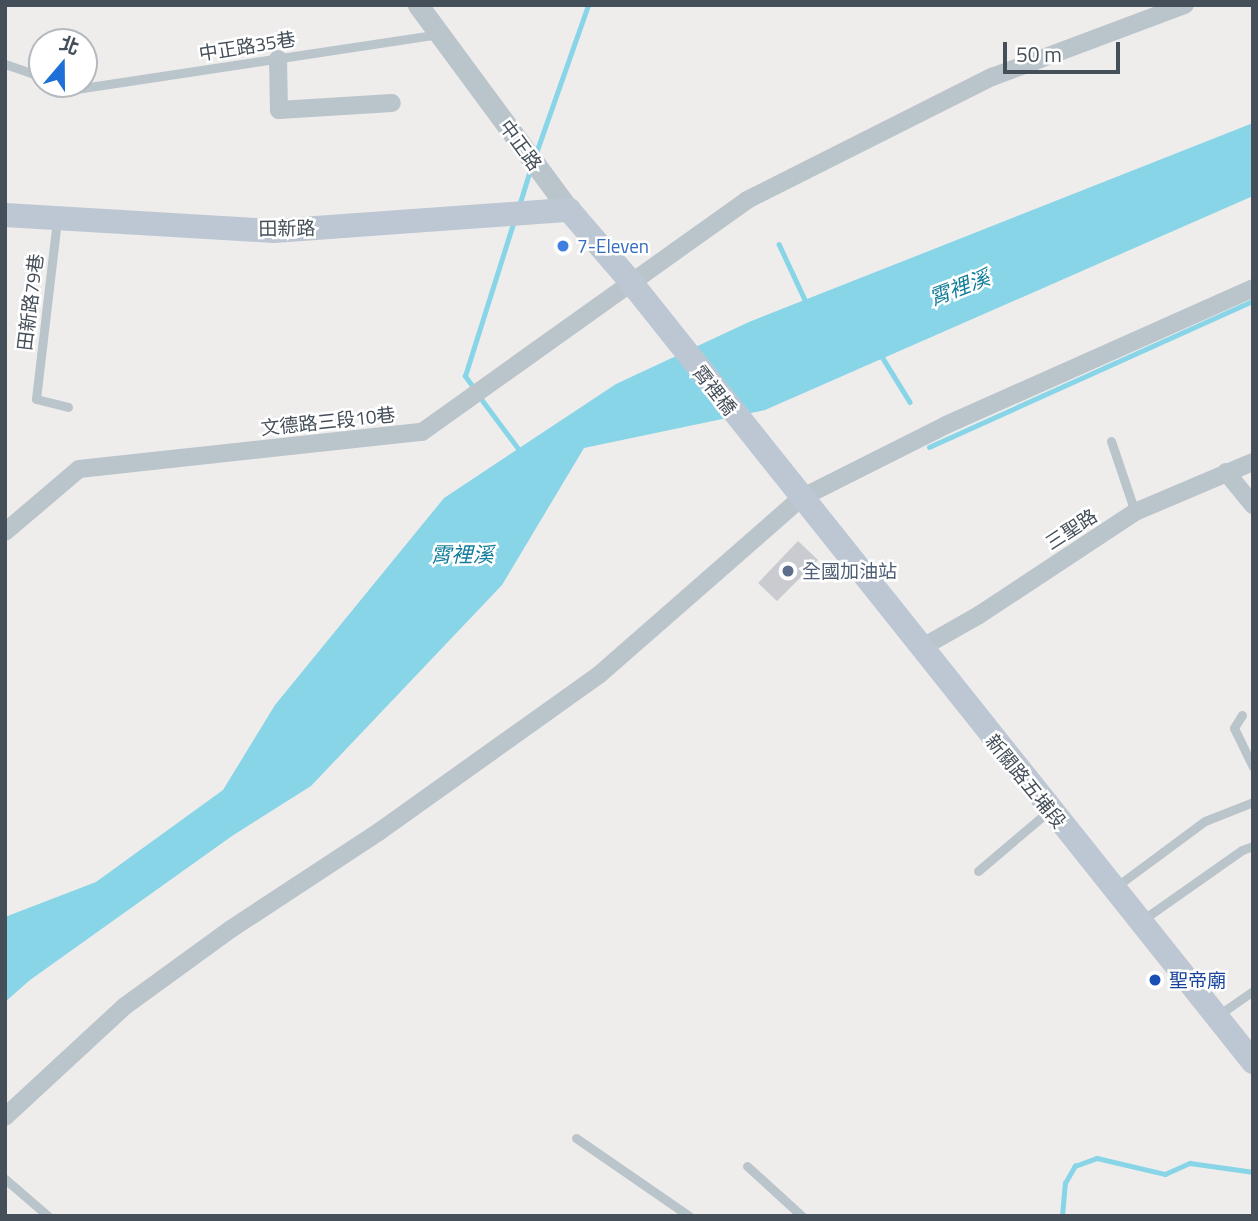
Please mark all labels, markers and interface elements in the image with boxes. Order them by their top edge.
street label: 中正路35巷 [197,27,297,65]
north arrow [28,28,98,98]
text: 北 [56,28,84,62]
scale bar [1006,28,1123,72]
text: 50 m [1016,38,1062,70]
street label: 中正路 [495,115,547,175]
street label: 田新路 [258,216,316,240]
place label: 7-Eleven [577,235,649,257]
marker: 7-Eleven [555,238,571,254]
street label: 田新路79巷 [13,252,47,352]
water label: 霄裡溪 [925,264,993,310]
street label: 霄裡橋 [688,361,742,419]
street label: 文德路三段10巷 [260,403,396,439]
street label: 三聖路 [1041,504,1101,554]
water label: 霄裡溪 [431,541,493,567]
place label: 全國加油站 [802,560,897,582]
marker: 全國加油站 [780,563,796,579]
street label: 新關路五埔段 [981,730,1071,832]
place label: 聖帝廟 [1169,969,1226,991]
marker: 聖帝廟 [1147,972,1163,988]

